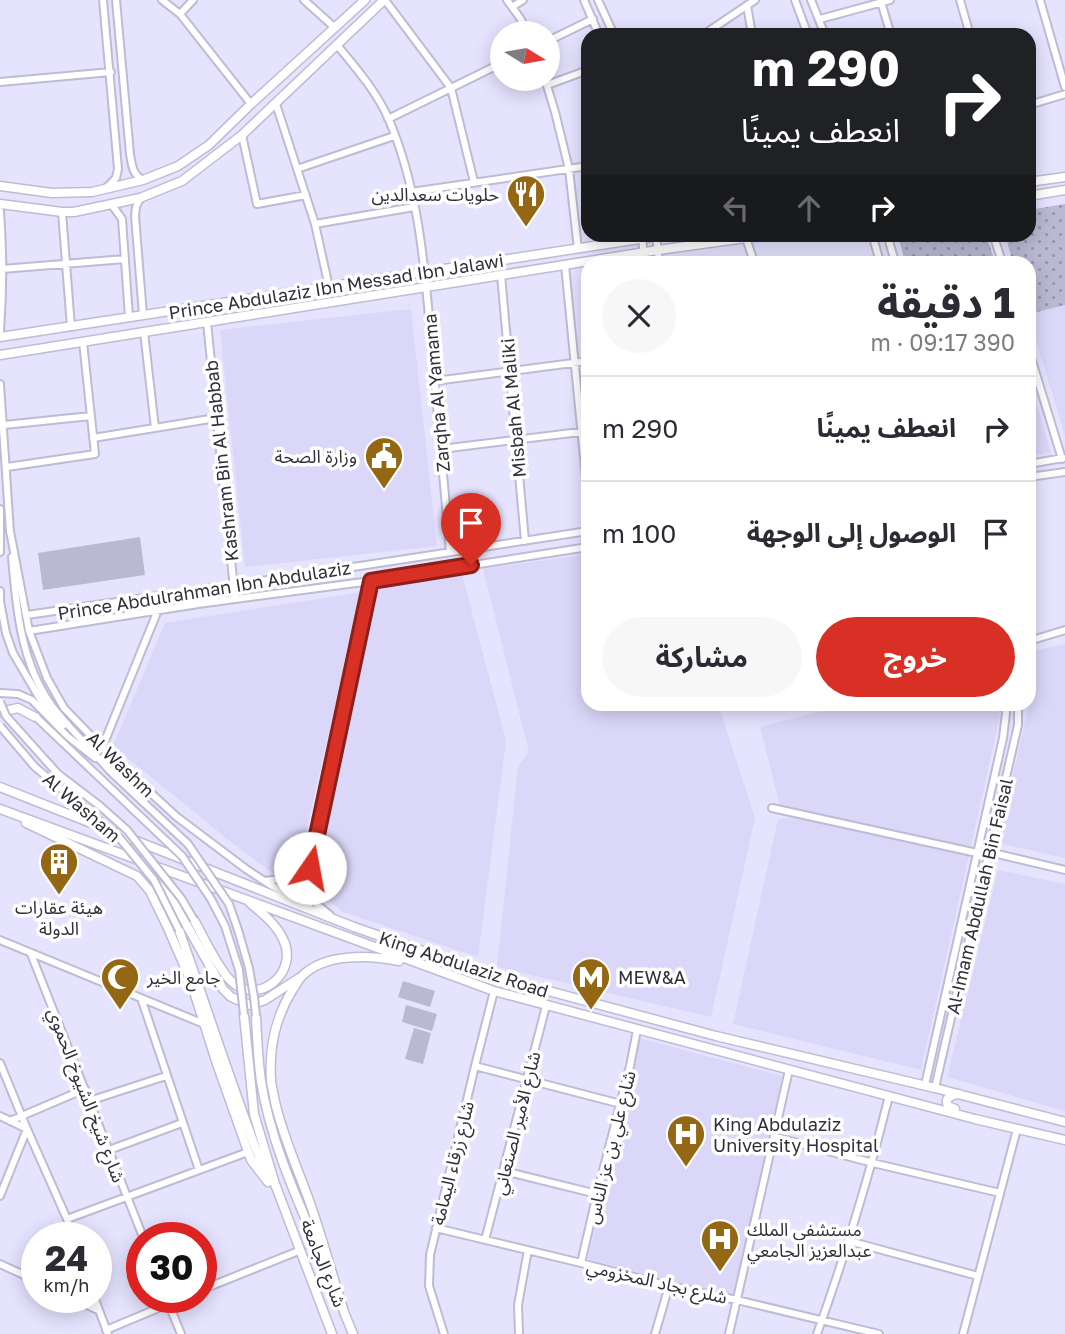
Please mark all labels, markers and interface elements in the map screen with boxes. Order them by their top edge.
north arrow [490,21,560,91]
map controls [490,21,560,91]
text: 290 m [752,38,900,97]
icon: right [924,56,1015,147]
text: انعطف يمينًا [741,111,900,149]
restaurant icon: حلويات سعدالدين [505,173,547,228]
place label: حلويات سعدالدين [371,183,499,206]
icon: left [717,189,755,227]
icon: ahead [790,189,828,227]
icon: right [863,189,901,227]
street label: Prince Abdulaziz Ibn Messad Ibn Jalawi [167,249,505,323]
text: 1 دقيقة [877,277,1015,327]
button: close [602,279,676,353]
street label: Zarqha Al Yamama [418,313,454,473]
text: 390 m · 09:17 [870,328,1015,356]
street label: Misbah Al Maliki [496,337,530,479]
street label: Kashram Bin Al Habbab [199,359,243,563]
icon: right [977,410,1015,448]
text: انعطف يمينًا [817,412,956,443]
text: 290 m [602,413,678,444]
public building icon: وزارة الصحة [363,435,405,490]
place label: وزارة الصحة [275,445,357,468]
pin [441,493,501,565]
icon: arrive [452,504,490,542]
icon: arrive [977,515,1015,553]
text: الوصول إلى الوجهة [747,517,956,548]
text: 100 m [602,518,676,549]
street label: Prince Abdulrahman Ibn Abdulaziz [56,556,352,624]
button: مشاركة [602,617,802,697]
button: خروج [816,617,1015,697]
street label: Al Washm [83,726,159,802]
street label: Al Washam [39,767,125,847]
street label: Al-Imam Abdullah Bin Faisal [941,776,1017,1016]
position arrow [273,831,347,905]
building icon: هيئة عقارات الدولة [38,841,80,896]
place label: هيئة عقارات الدولة [15,896,103,939]
street label: King Abdulaziz Road [377,926,551,1002]
mosque icon: جامع الخير [99,956,141,1011]
metro station icon: MEW&A [570,956,612,1011]
place label: جامع الخير [146,966,221,992]
place label: MEW&A [618,966,686,988]
street label: شارع شيخ الشيوخ الحموي [40,1005,130,1187]
street label: شارع الأمير الصنعاني [488,1049,548,1198]
street label: شارع علي بن عز الناس [580,1068,644,1227]
street label: شارع زرقاء اليمامة [426,1099,482,1228]
hospital icon: King Abdulaziz University Hospital [665,1113,707,1168]
place label: King Abdulaziz University Hospital [713,1113,879,1156]
street label: شارع الجامعة [293,1216,352,1312]
hospital icon: مستشفى الملك عبدالعزيز الجامعي [699,1218,741,1273]
place label: مستشفى الملك عبدالعزيز الجامعي [747,1218,872,1264]
speed limit sign: 30 [126,1222,217,1313]
text: 24 [45,1237,88,1279]
street label: شلرع بجاد المخزومي [584,1254,729,1312]
text: km/h [44,1274,89,1296]

